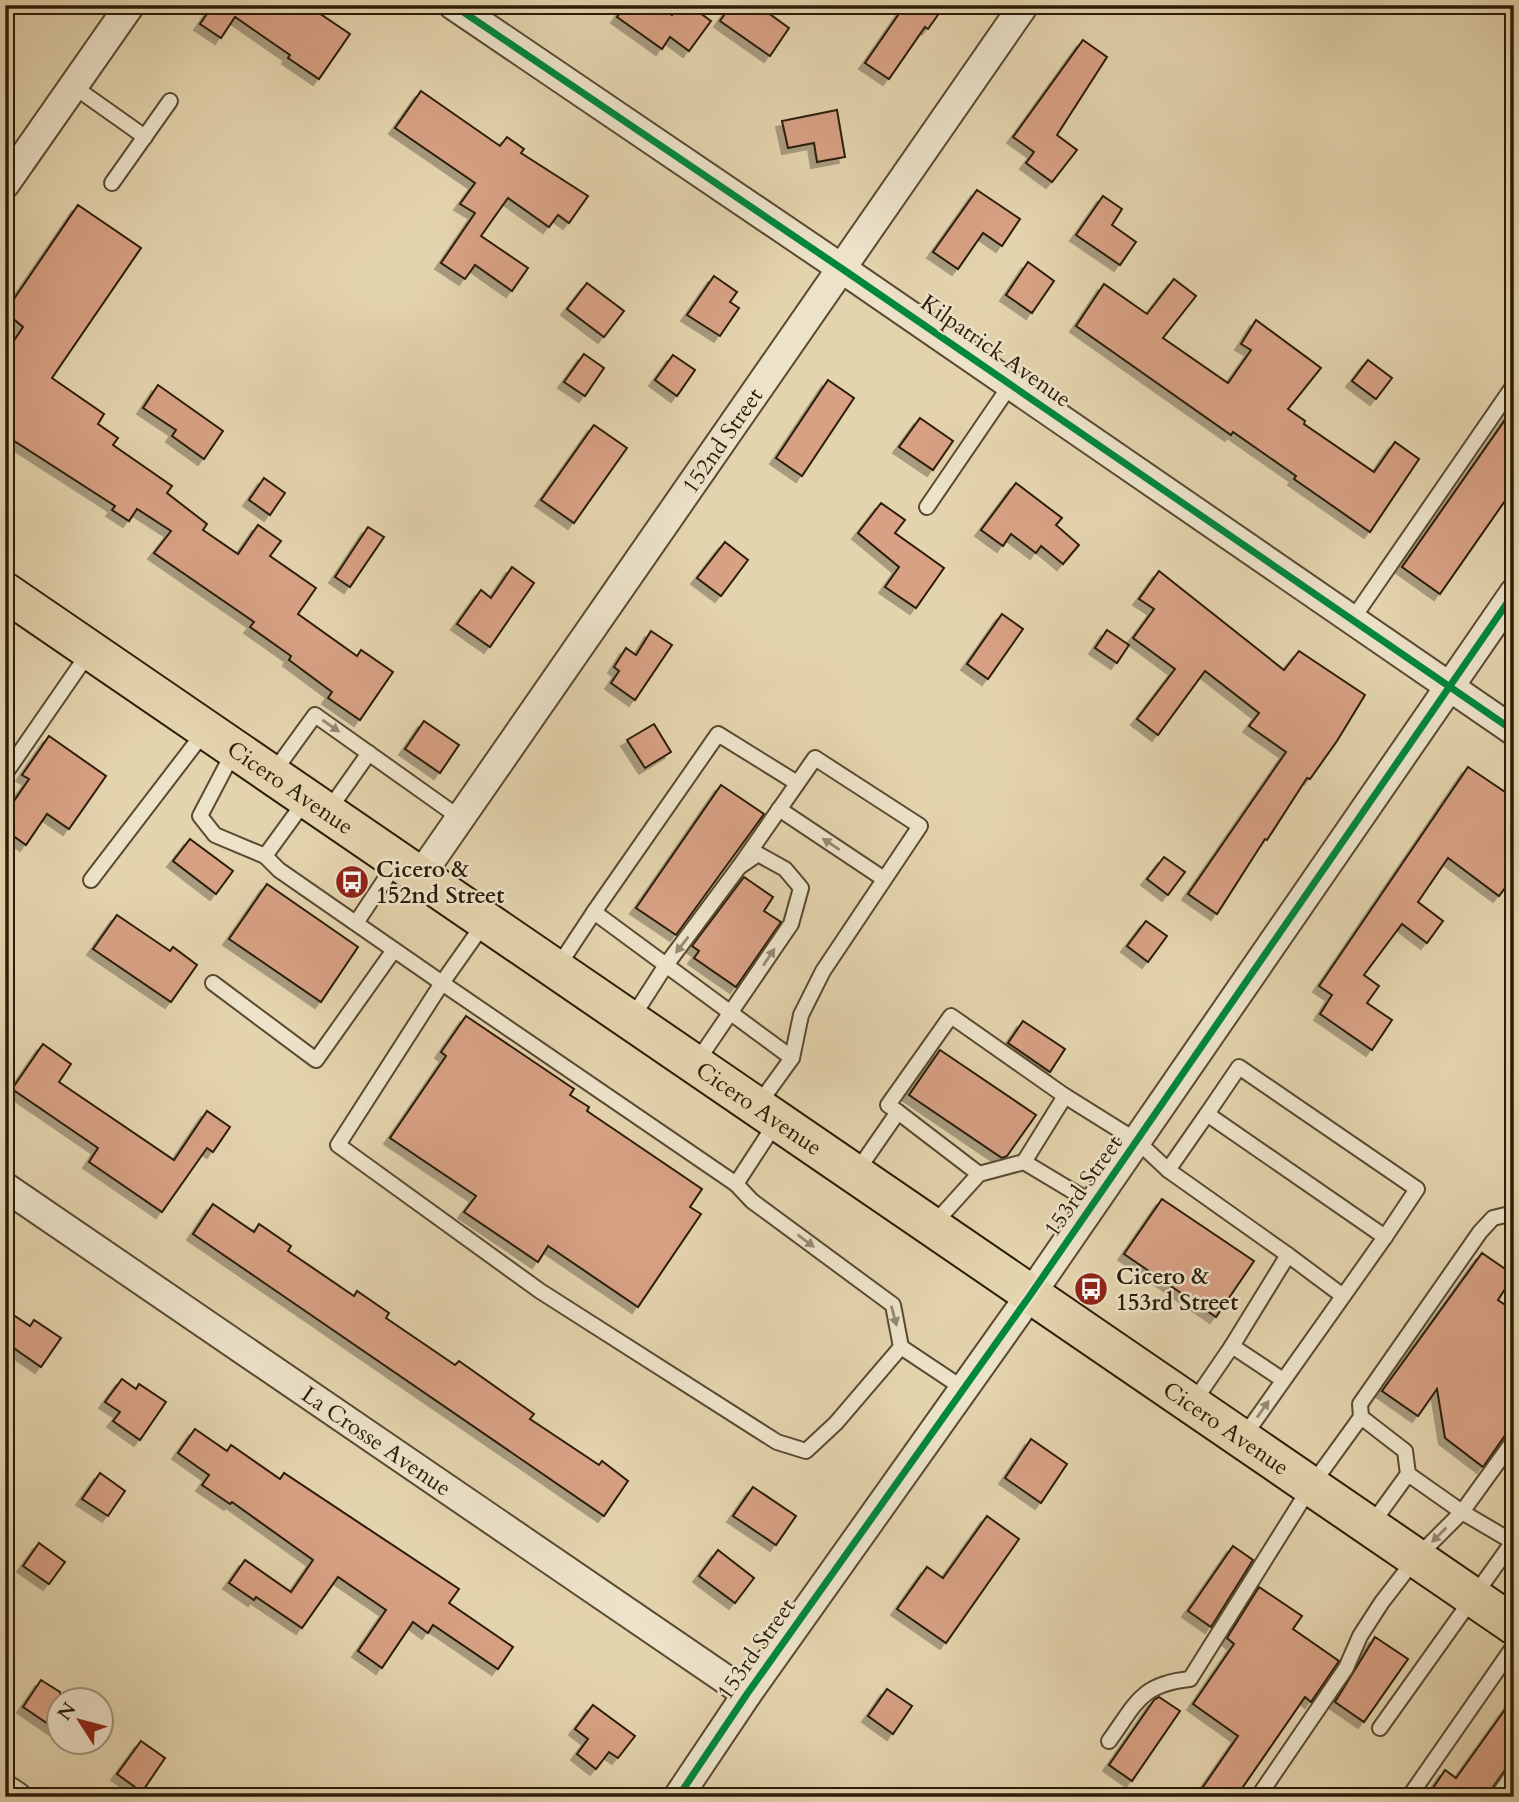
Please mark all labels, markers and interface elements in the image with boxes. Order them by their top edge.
street label: Kilpatrick Avenue [914,287,1078,415]
street label: 152nd Street [674,381,770,500]
one-way arrow [322,719,340,733]
street label: Cicero Avenue [221,733,360,842]
one-way arrow [822,838,841,851]
place label: Cicero & 152nd Street [376,854,505,911]
bus stop icon: Cicero & 152nd Street [333,863,371,901]
one-way arrow [674,936,689,954]
one-way arrow [762,947,775,966]
street label: Cicero Avenue [690,1054,828,1163]
street label: 153rd Street [1037,1129,1129,1243]
one-way arrow [797,1234,815,1249]
place label: Cicero & 153rd Street [1116,1261,1238,1318]
bus stop icon: Cicero & 153rd Street [1072,1270,1110,1308]
one-way arrow [889,1305,900,1327]
street label: Cicero Avenue [1157,1374,1296,1482]
street label: La Crosse Avenue [295,1379,458,1503]
one-way arrow [1256,1400,1270,1418]
one-way arrow [1431,1526,1448,1542]
street label: 153rd Street [710,1592,802,1706]
north arrow [46,1686,116,1756]
text: N [52,1697,83,1726]

